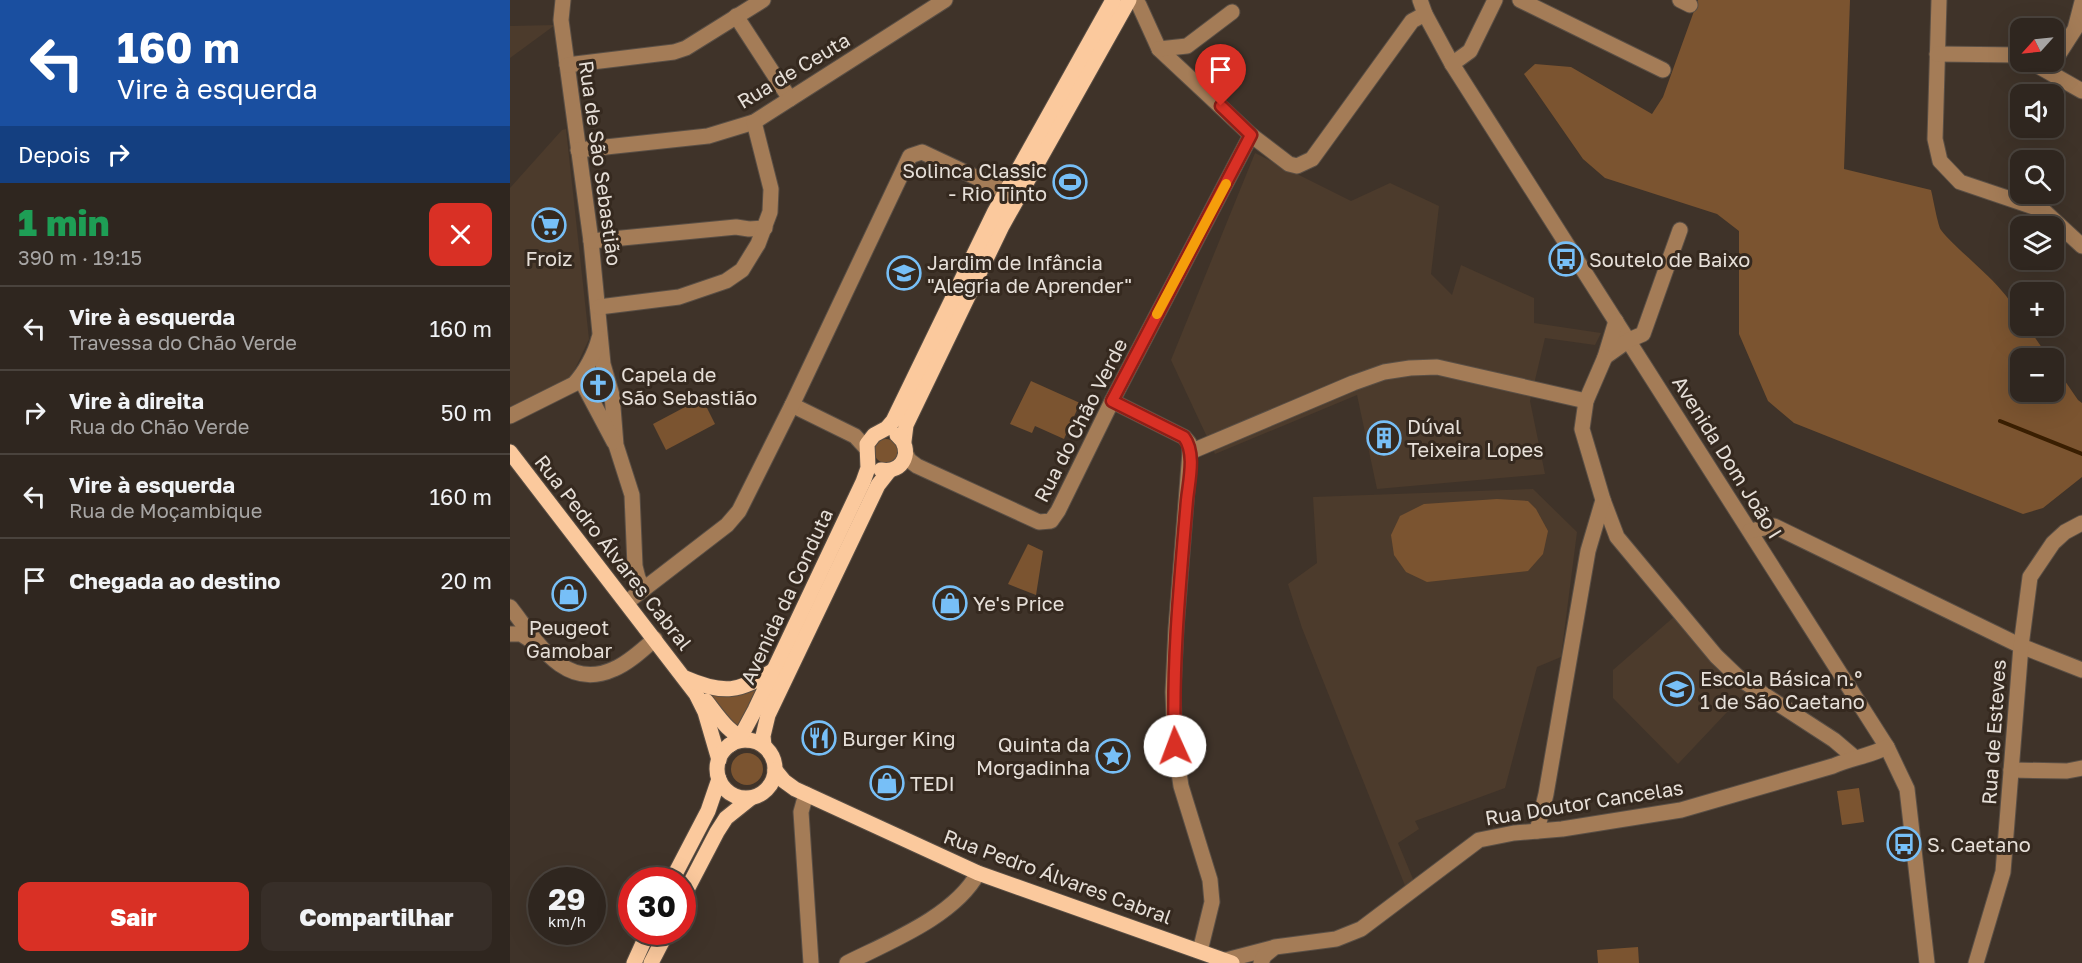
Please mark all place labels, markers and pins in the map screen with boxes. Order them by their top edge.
pin [1195,44,1246,106]
place label: Solinca Classic - Rio Tinto [902,158,1047,205]
sports icon: Solinca Classic - Rio Tinto [1052,164,1088,200]
supermarket icon: Froiz [531,207,567,243]
bus stop icon: Soutelo de Baixo [1548,241,1584,277]
place label: Froiz [525,246,573,270]
place label: Soutelo de Baixo [1589,247,1750,271]
place label: Jardim de Infância "Alegria de Aprender" [927,250,1132,297]
school or university icon: Jardim de Infância "Alegria de Aprender" [886,255,922,291]
place label: Capela de São Sebastião [621,362,757,409]
church icon: Capela de São Sebastião [580,367,616,403]
place label: Dúval Teixeira Lopes [1407,414,1544,461]
building icon: Dúval Teixeira Lopes [1366,420,1402,456]
shop icon: Peugeot Gamobar [551,576,587,612]
shop icon: Ye's Price [932,585,968,621]
place label: Ye's Price [973,591,1064,615]
place label: Peugeot Gamobar [526,615,612,662]
place label: Escola Básica n.º 1 de São Caetano [1700,666,1865,713]
school or university icon: Escola Básica n.º 1 de São Caetano [1659,671,1695,707]
restaurant icon: Burger King [801,720,837,756]
place label: Burger King [842,726,956,750]
place label: Quinta da Morgadinha [976,732,1090,779]
place icon: Quinta da Morgadinha [1095,738,1131,774]
shop icon: TEDI [869,765,905,801]
place label: TEDI [910,771,955,795]
bus stop icon: S. Caetano [1886,826,1922,862]
place label: S. Caetano [1927,832,2031,856]

